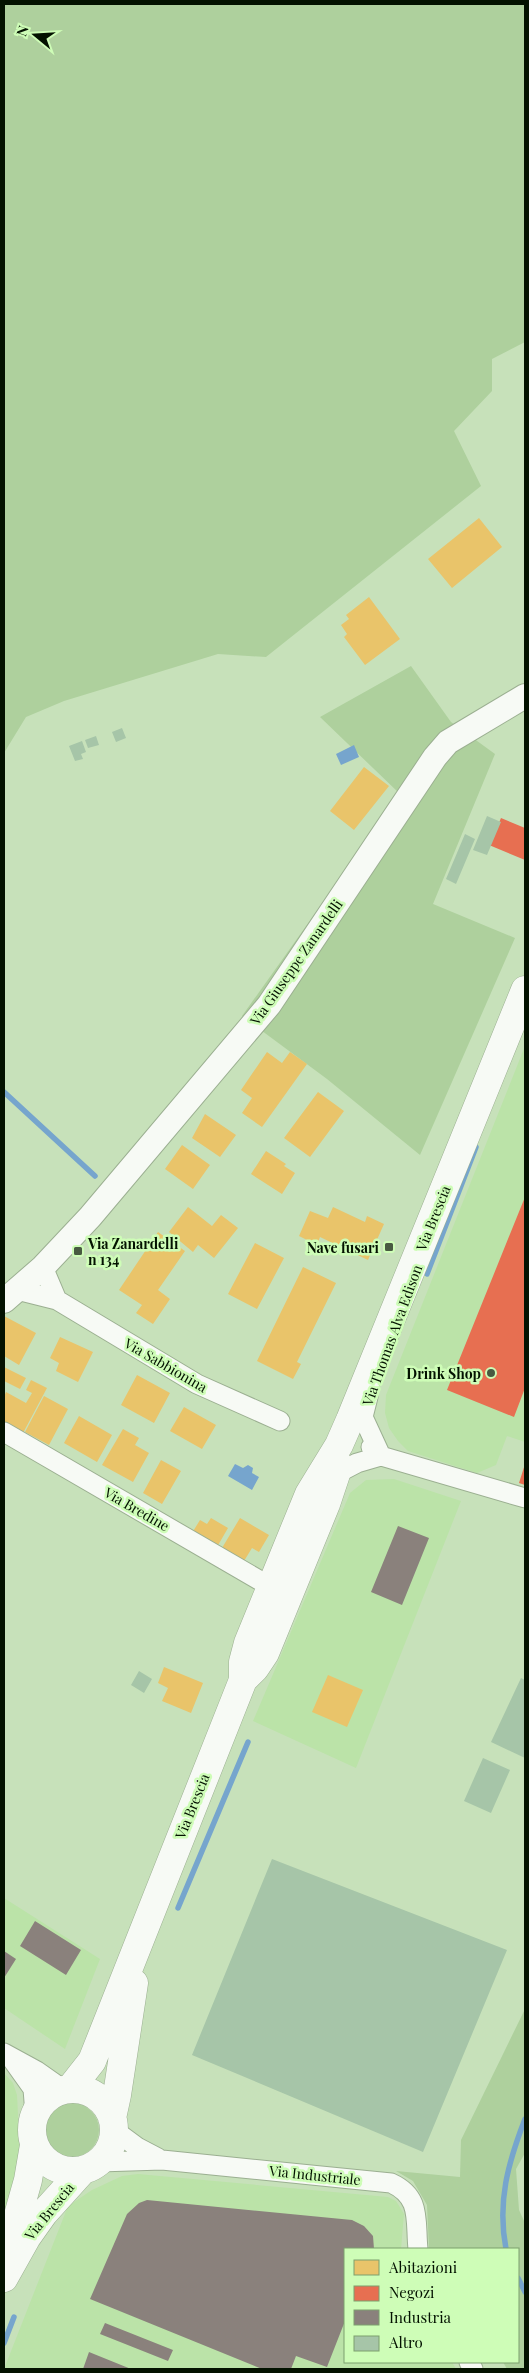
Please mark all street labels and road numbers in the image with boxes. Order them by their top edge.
street label: Via Giuseppe Zanardelli [245,896,347,1029]
street label: Via Brescia [411,1183,455,1254]
street label: Via Thomas Alva Edison [357,1261,427,1409]
street label: Via Sabbionina [120,1333,211,1396]
street label: Via Bredine [100,1482,173,1535]
street label: Via Brescia [170,1771,214,1842]
street label: Via Industriale [267,2161,362,2189]
street label: Via Brescia [19,2178,78,2244]

